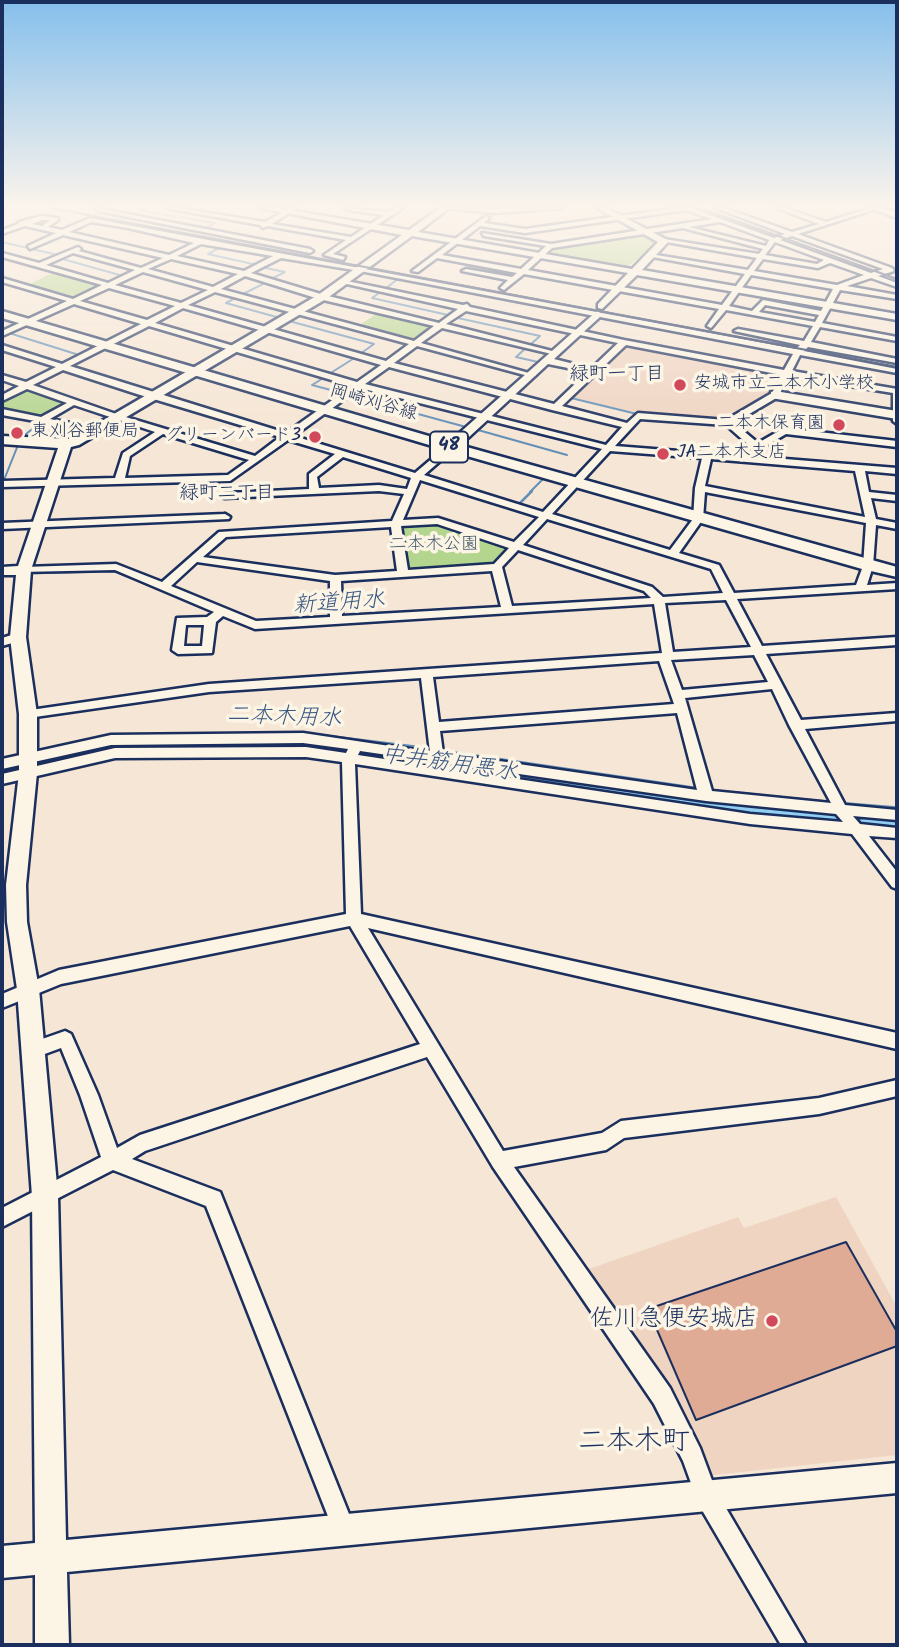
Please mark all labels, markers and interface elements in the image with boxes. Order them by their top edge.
district label: 緑町一丁目 [570,365,664,387]
place label: 安城市立二本木小学校 [694,374,874,396]
marker: 安城市立二本木小学校 [672,377,688,393]
street label: 岡崎刈谷線 [327,381,419,427]
place label: 二本木保育園 [717,414,825,436]
marker: 二本木保育園 [831,417,847,433]
place label: 東刈谷郵便局 [31,422,139,444]
marker: 東刈谷郵便局 [9,425,25,441]
place label: グリーンバード3 [165,426,301,448]
marker: グリーンバード3 [307,429,323,445]
road number: 48 [430,432,468,462]
place label: JA二本木支店 [677,443,786,465]
marker: JA二本木支店 [655,446,671,462]
district label: 緑町二丁目 [180,484,274,506]
park label: 二本木公園 [389,535,479,557]
water label: 新道用水 [292,588,386,622]
water label: 二本木用水 [226,703,342,735]
water label: 中井筋用悪水 [379,743,519,789]
place label: 佐川急便安城店 [590,1307,758,1335]
marker: 佐川急便安城店 [764,1313,780,1329]
district label: 二本木町 [578,1427,690,1461]

